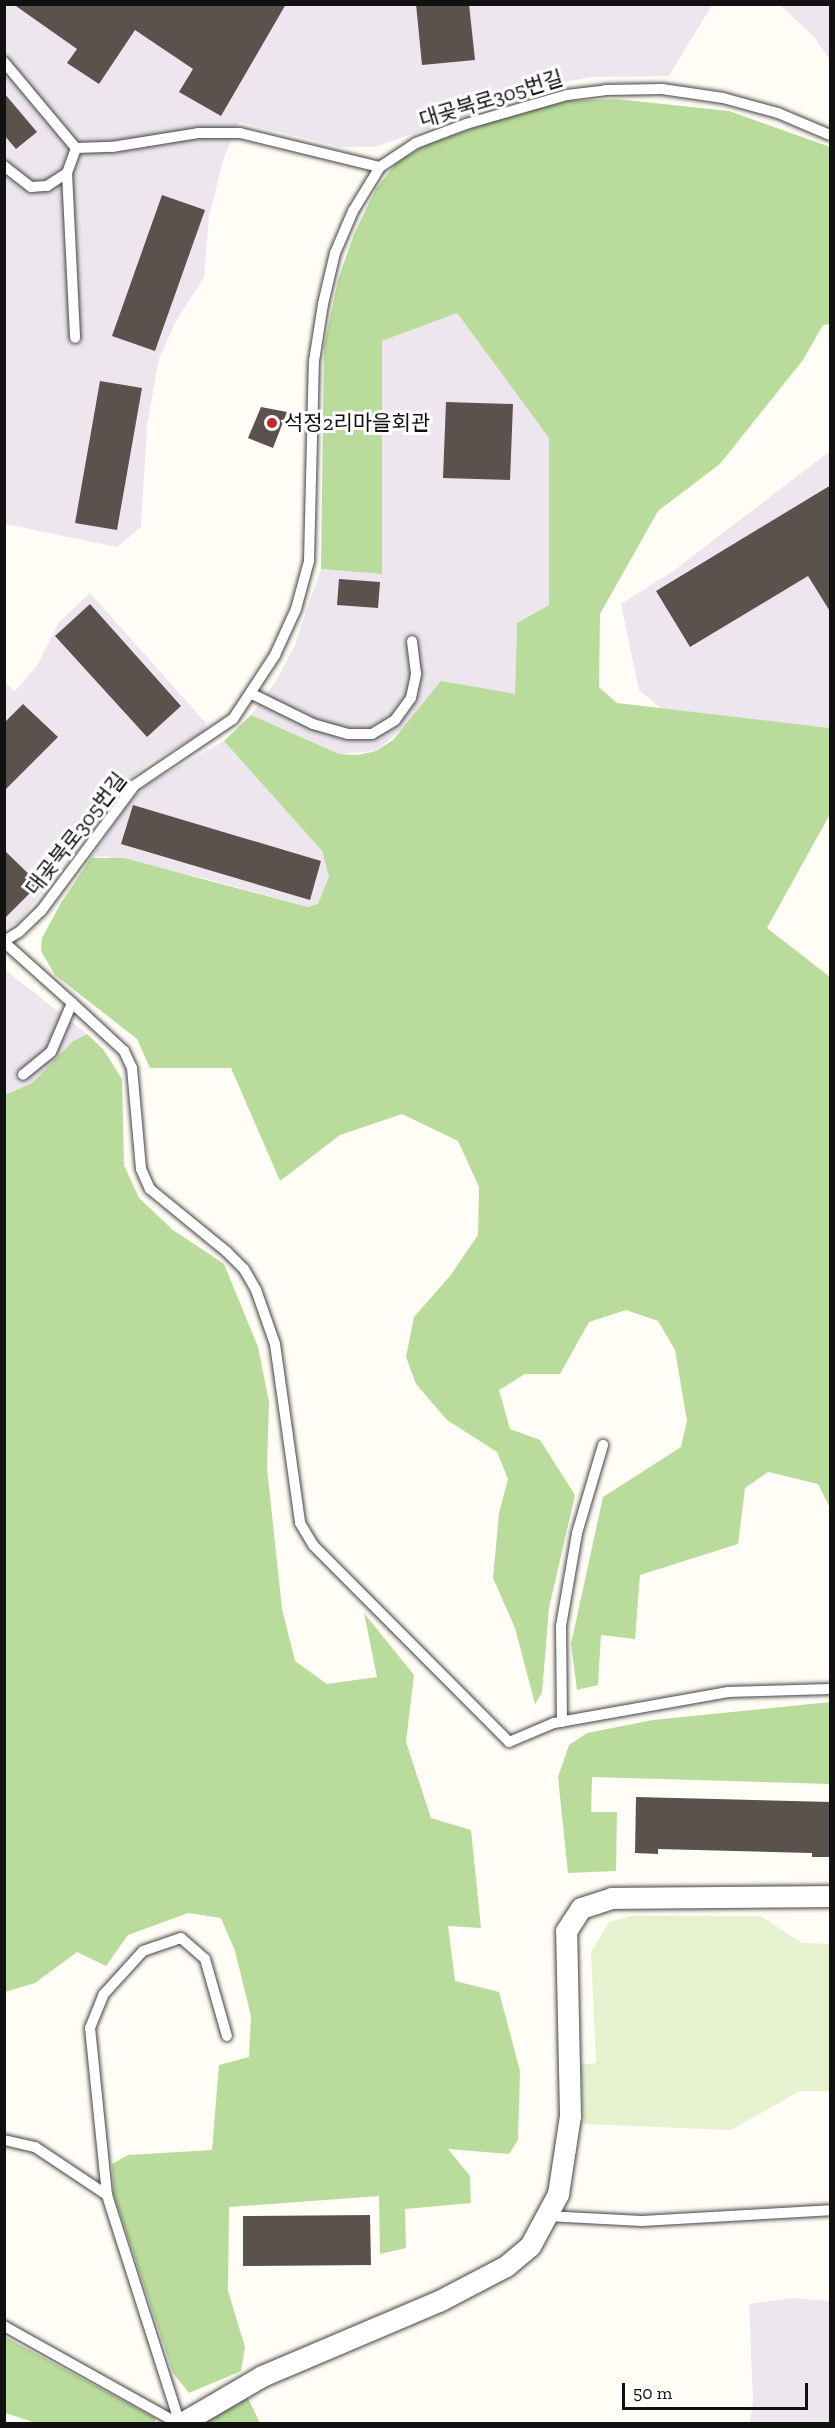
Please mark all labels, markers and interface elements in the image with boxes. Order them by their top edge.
street label: 대곶북로305번길 [416,65,566,133]
place label: 석정2리마을회관 [284,410,430,436]
marker: 석정2리마을회관 [265,416,279,430]
street label: 대곶북로305번길 [20,768,132,900]
scale bar [625,2371,811,2409]
text: 50 m [633,2382,672,2404]

